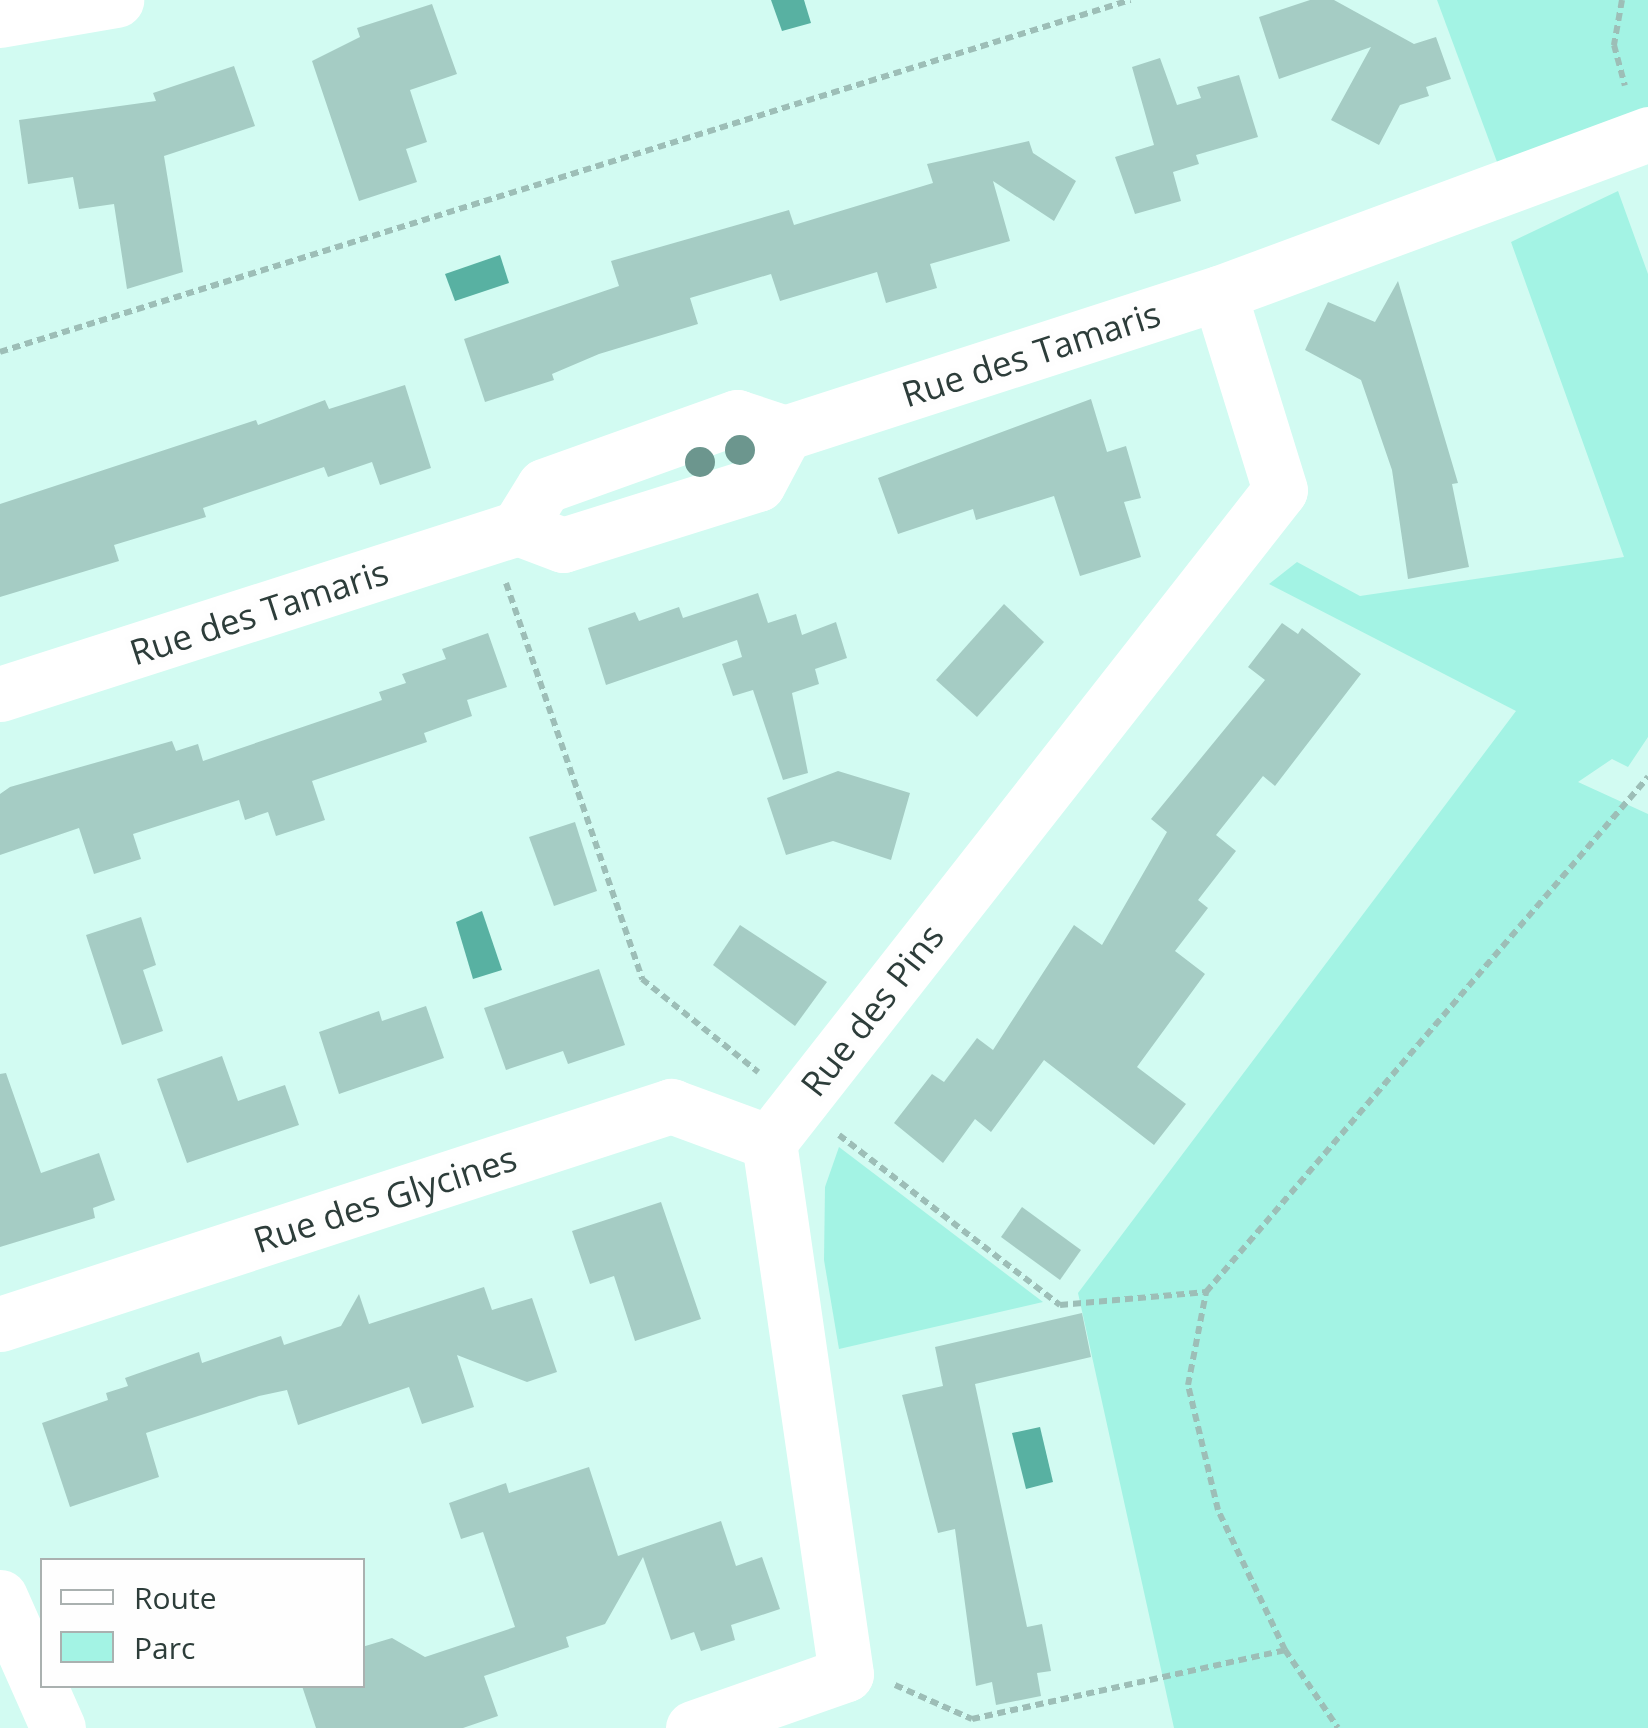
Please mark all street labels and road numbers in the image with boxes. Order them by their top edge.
street label: Rue des Tamaris [897,292,1165,416]
street label: Rue des Tamaris [125,550,393,674]
street label: Rue des Pins [792,916,952,1104]
street label: Rue des Glycines [248,1137,522,1261]

